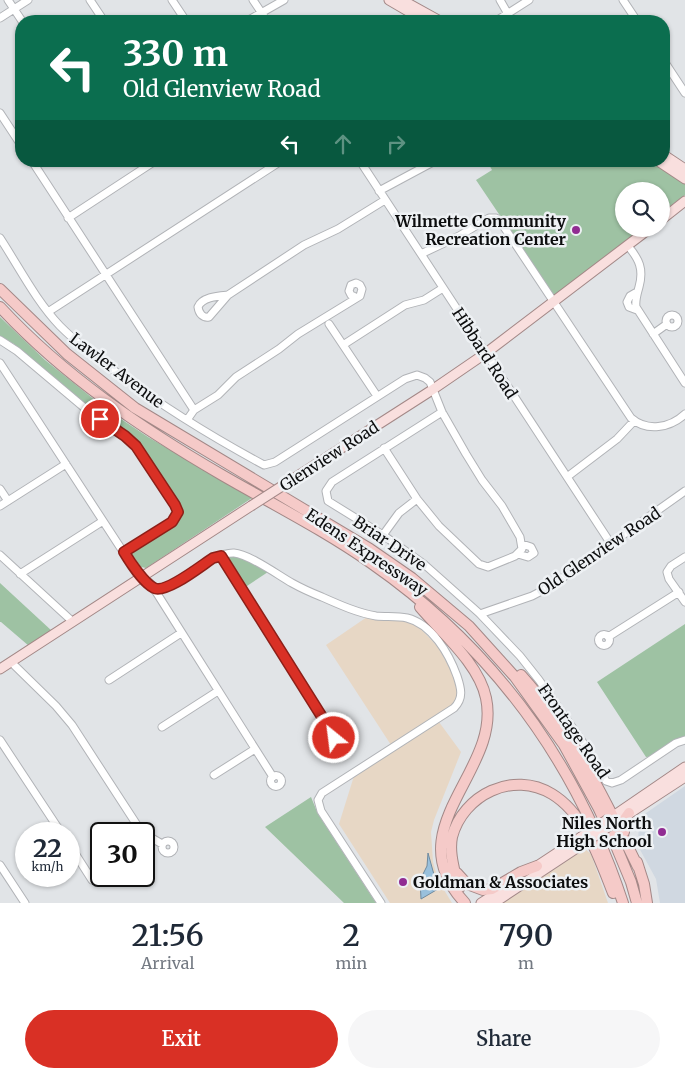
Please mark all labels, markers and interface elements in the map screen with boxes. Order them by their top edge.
text: 330 m [123,32,228,76]
icon: left [40,35,105,100]
text: Old Glenview Road [123,75,321,103]
icon: left [276,130,304,158]
icon: ahead [329,130,357,158]
icon: right [382,130,410,158]
map controls [615,182,670,237]
button: search [615,182,670,237]
place label: Wilmette Community Recreation Center [394,211,567,249]
marker: Wilmette Community Recreation Center [570,224,582,236]
street label: Hibbard Road [448,304,522,403]
street label: Lawler Avenue [66,328,168,412]
pin [79,398,121,440]
icon: arrive [86,405,114,433]
street label: Glenview Road [276,416,383,495]
street label: Old Glenview Road [534,502,664,599]
street label: Edens Expressway [302,504,432,600]
street label: Briar Drive [350,511,430,575]
street label: Frontage Road [534,680,614,783]
position arrow [307,711,359,763]
place label: Niles North High School [556,813,652,851]
speed limit sign: 30 [90,822,155,887]
marker: Niles North High School [656,826,668,838]
text: 22 [33,832,62,864]
text: km/h [32,859,63,874]
place label: Goldman & Associates [413,872,588,892]
marker: Goldman & Associates [397,876,409,888]
text: 21:56 [132,916,204,954]
text: 2 [342,916,360,954]
text: 790 [499,916,553,954]
text: Arrival [141,953,194,973]
text: min [335,953,367,973]
text: m [518,953,534,973]
button: Exit [25,1010,338,1068]
button: Share [348,1010,660,1068]

